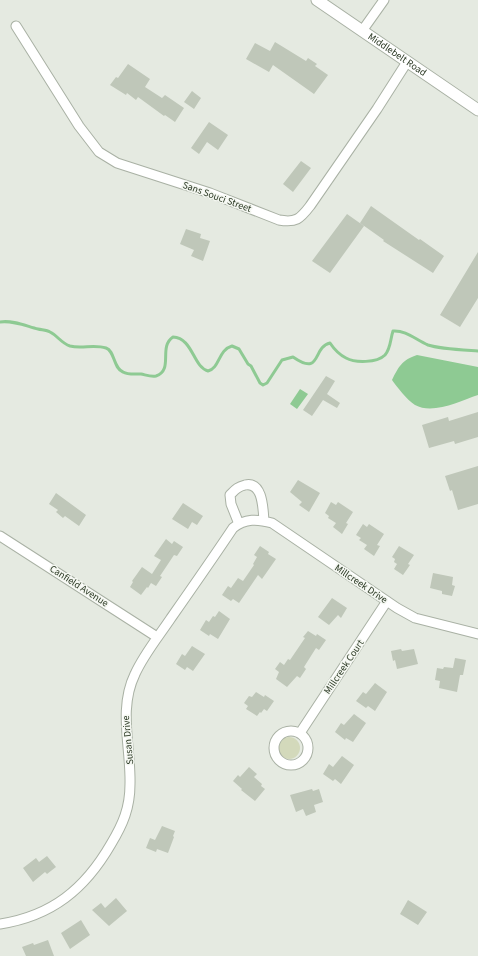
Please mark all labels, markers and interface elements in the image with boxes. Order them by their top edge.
street label: Middlebelt Road [365,30,429,80]
street label: Sans Souci Street [181,178,254,216]
street label: Millcreek Drive [332,561,390,607]
street label: Canfield Avenue [47,562,111,610]
street label: Millcreek Court [321,636,368,697]
street label: Susan Drive [119,715,137,765]

